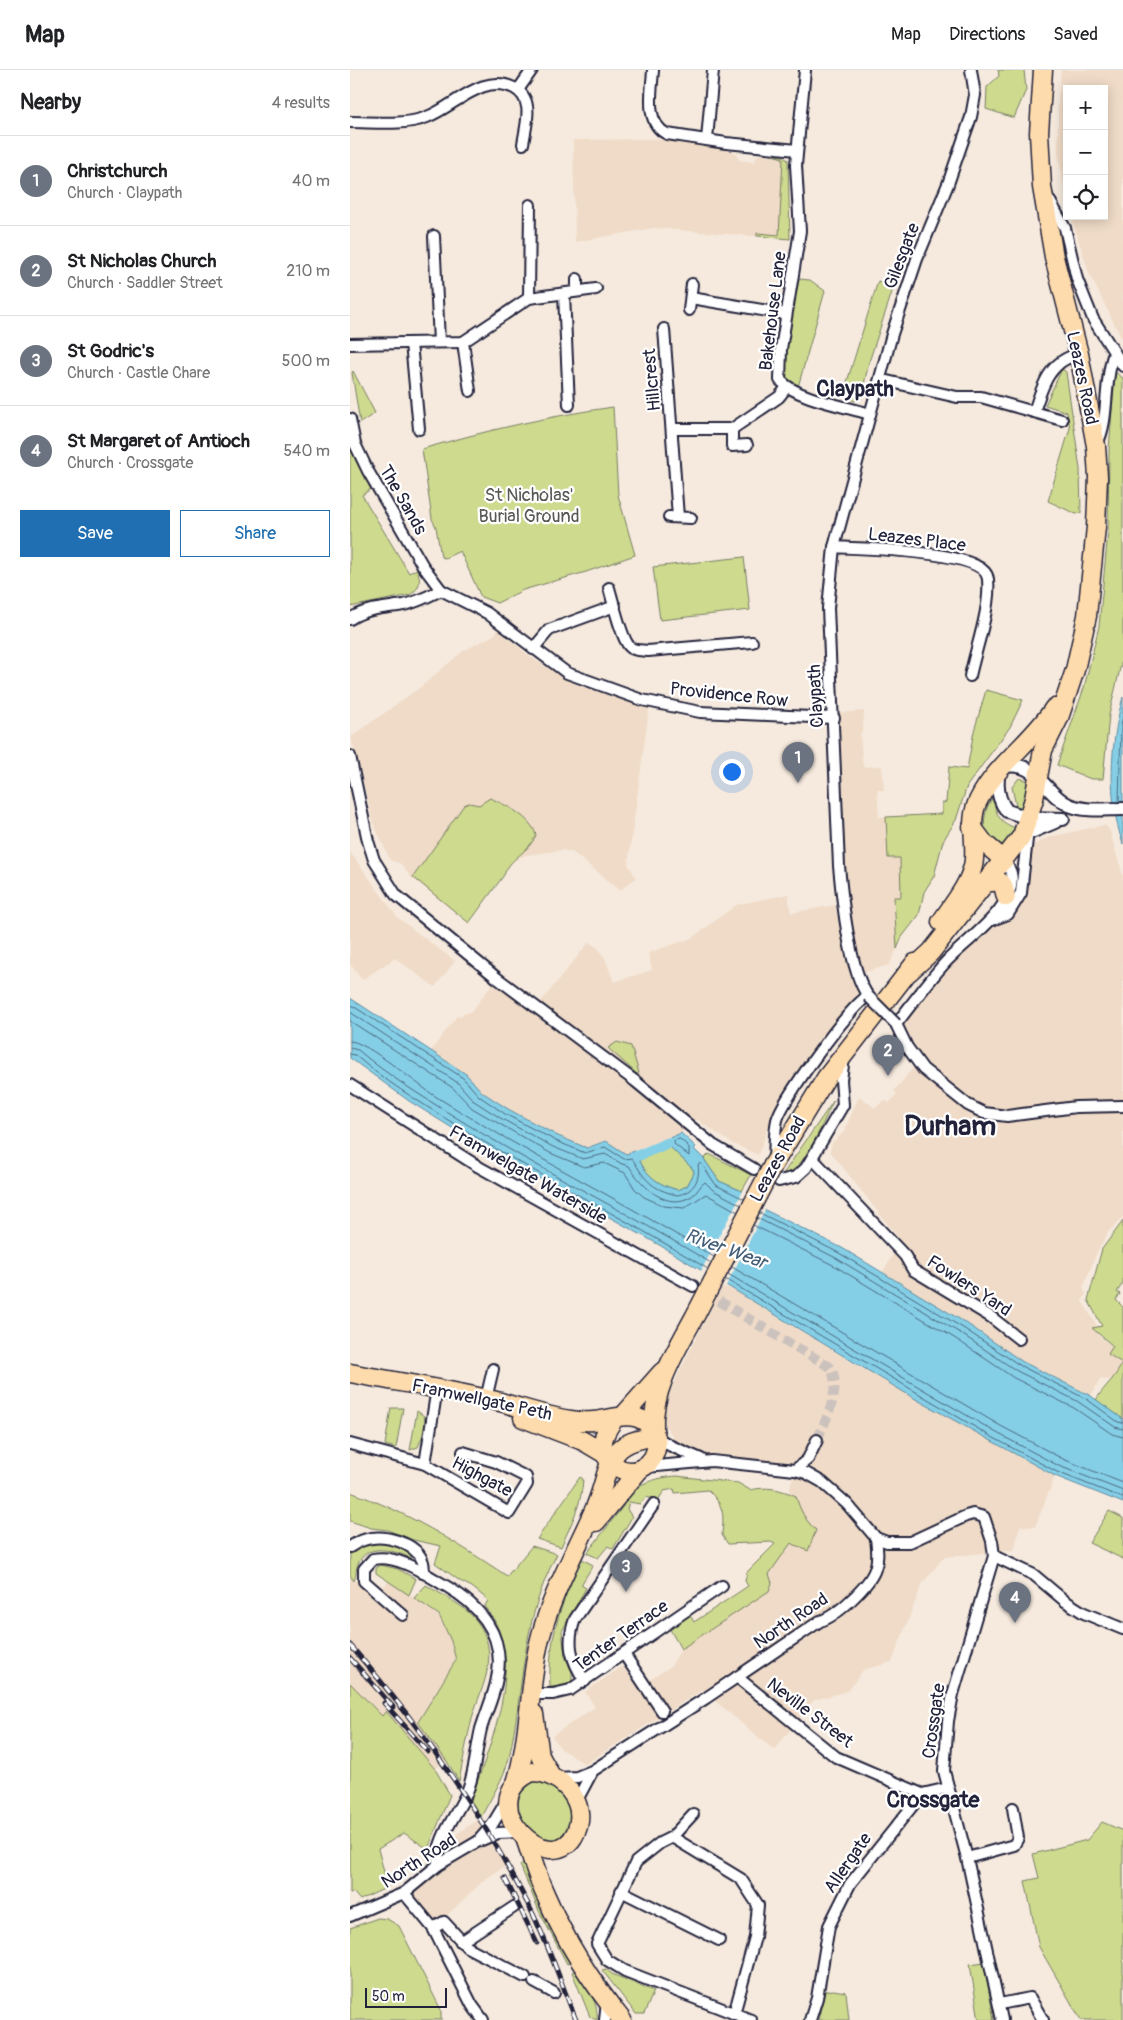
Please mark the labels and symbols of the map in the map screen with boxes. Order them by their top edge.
street label: Gilesgate [879,219,925,292]
street label: Bakehouse Lane [754,250,792,372]
street label: Leazes Road [1061,329,1103,427]
street label: Hillcrest [638,347,666,412]
district label: Claypath [816,375,894,403]
street label: The Sands [374,461,432,539]
park label: St Nicholas' Burial Ground [478,484,580,528]
street label: Leazes Place [867,523,967,557]
street label: Claypath [803,664,829,728]
street label: Providence Row [669,677,789,713]
pin: 1 [782,742,814,783]
your location [719,759,745,785]
pin: 2 [872,1035,904,1076]
district label: Durham [904,1109,996,1144]
street label: Leazes Road [745,1112,811,1206]
street label: Framwelgate Waterside [445,1120,611,1230]
water label: River Wear [682,1223,772,1276]
street label: Fowlers Yard [922,1250,1016,1322]
street label: Framwellgate Peth [410,1374,554,1426]
street label: Highgate [448,1452,516,1503]
pin: 3 [610,1551,642,1592]
pin: 4 [999,1582,1031,1623]
street label: North Road [749,1588,833,1654]
street label: Tenter Terrace [569,1595,673,1677]
street label: Neville Street [762,1673,858,1753]
street label: Crossgate [917,1682,951,1760]
district label: Crossgate [887,1786,981,1814]
street label: North Road [377,1828,461,1894]
street label: Allergate [819,1828,877,1898]
scale bar [365,1985,448,2008]

